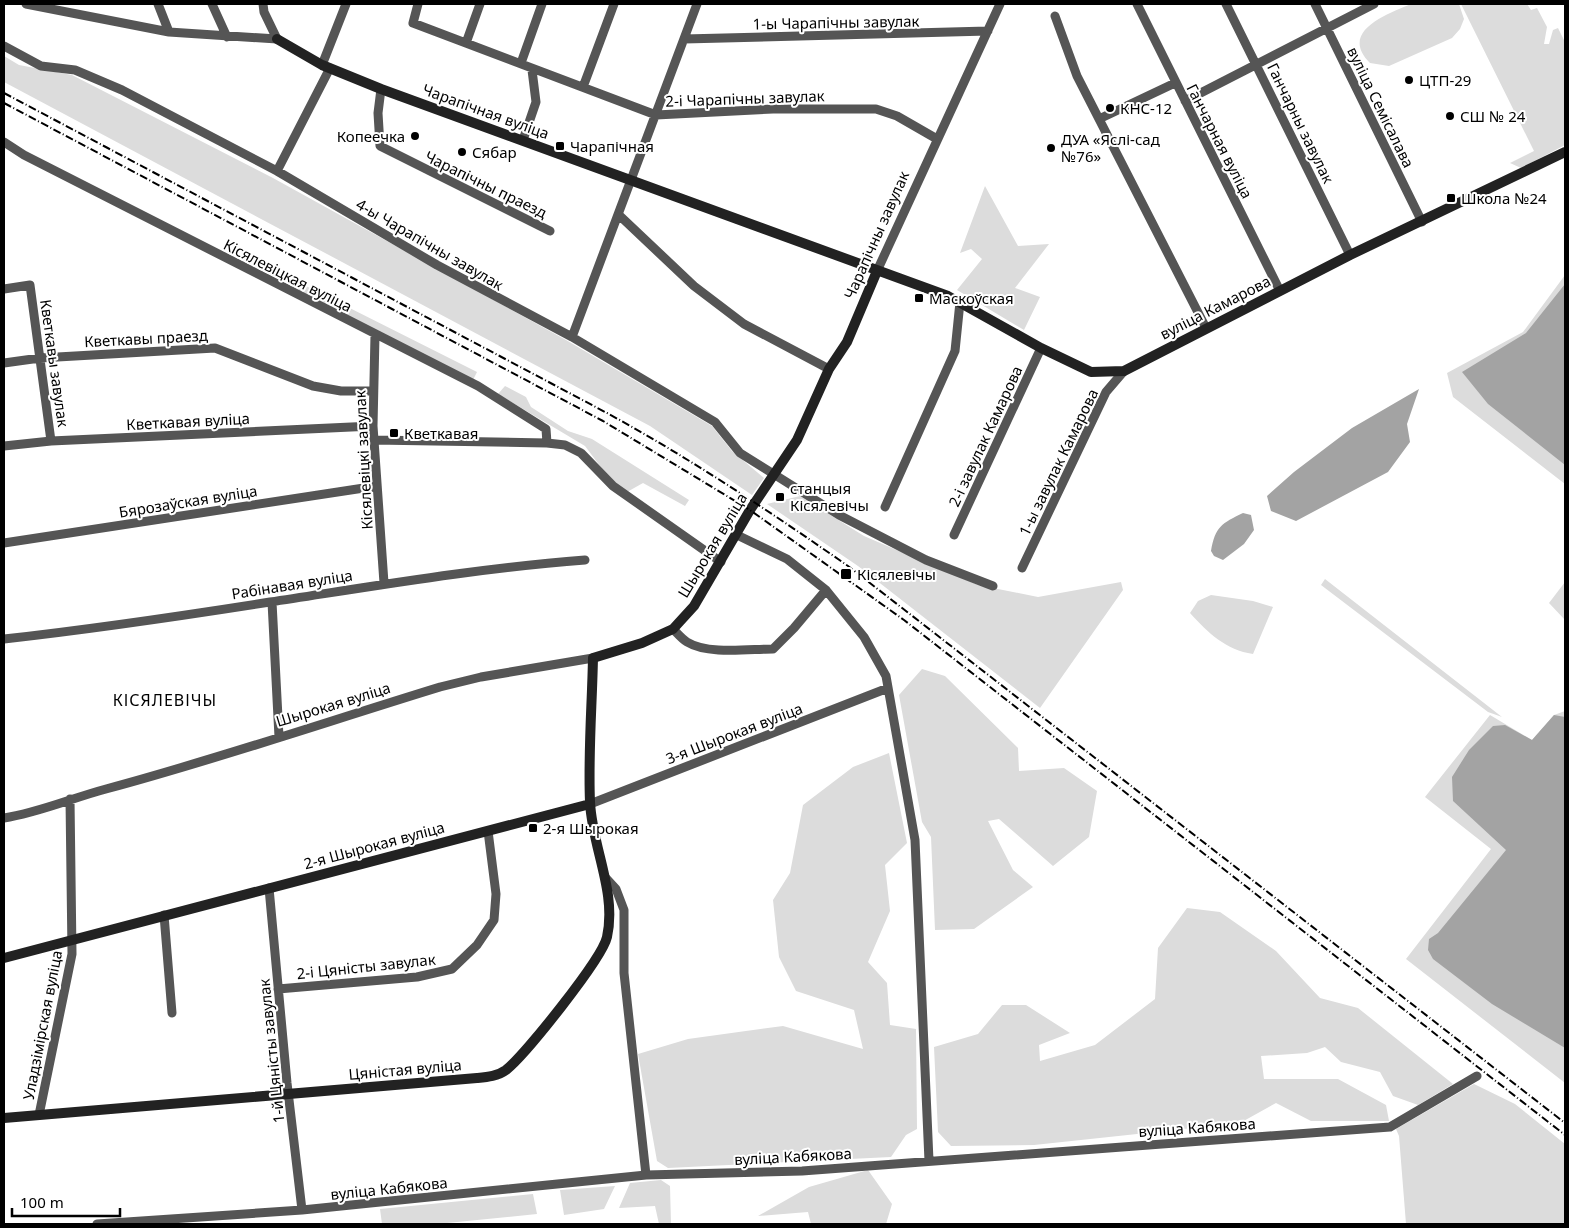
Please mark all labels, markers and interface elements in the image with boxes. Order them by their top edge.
street label: 1-ы Чарапічны завулак [752,11,920,33]
street label: вуліца Семісалава [1343,43,1419,171]
street label: Ганчарны завулак [1263,60,1339,186]
place label: ЦТП-29 [1419,70,1471,90]
marker: ЦТП-29 [1403,74,1415,86]
street label: Чарапічная вуліца [420,79,552,143]
street label: Ганчарная вуліца [1182,80,1258,202]
street label: 2-і Чарапічны завулак [665,85,825,111]
place label: КНС-12 [1120,98,1172,118]
marker: КНС-12 [1104,102,1116,114]
place label: СШ № 24 [1460,106,1526,126]
marker: СШ № 24 [1444,110,1456,122]
place label: Копеечка [337,126,405,146]
place label: ДУА «Яслі-сад №76» [1061,129,1160,166]
marker: Копеечка [409,130,421,142]
place label: Чарапічная [570,136,654,156]
marker: Чарапічная [554,140,566,152]
place label: Сябар [472,142,517,162]
marker: ДУА «Яслі-сад №76» [1045,142,1057,154]
street label: Чарапічны праезд [422,146,550,222]
marker: Сябар [456,146,468,158]
street label: Чарапічны завулак [839,168,913,302]
place label: Школа №24 [1461,188,1547,208]
marker: Школа №24 [1445,192,1457,204]
street label: 4-ы Чарапічны завулак [353,194,507,294]
street label: Кісялевіцкая вуліца [220,234,356,316]
street label: вуліца Камарова [1156,270,1274,344]
place label: Маскоўская [929,288,1014,308]
marker: Маскоўская [913,292,925,304]
street label: Кветкавы завулак [36,298,74,428]
street label: Кветкавы праезд [84,325,208,351]
street label: 2-і завулак Камарова [944,362,1026,510]
street label: 1-ы завулак Камарова [1014,385,1102,539]
street label: Кісялевіцкі завулак [349,390,377,530]
street label: Кветкавая вуліца [126,408,250,434]
place label: Кветкавая [404,423,478,443]
marker: Кветкавая [388,427,400,439]
place label: станцыя Кісялевічы [790,478,869,515]
street label: Бярозаўская вуліца [117,480,259,522]
street label: Шырокая вуліца [673,489,751,601]
marker: станцыя Кісялевічы [774,491,786,503]
place label: Кісялевічы [857,564,936,584]
street label: Рабінавая вуліца [230,565,354,603]
marker: Кісялевічы [839,567,853,581]
street label: Шырокая вуліца [273,677,393,731]
district label: КІСЯЛЕВІЧЫ [113,689,217,711]
street label: 3-я Шырокая вуліца [663,698,805,768]
street label: 2-я Шырокая вуліца [301,817,447,873]
place label: 2-я Шырокая [543,818,639,838]
marker: 2-я Шырокая [527,822,539,834]
street label: Уладзімірская вуліца [18,949,66,1101]
street label: 2-і Цяністы завулак [296,949,437,983]
street label: 1-й Цяністы завулак [253,978,289,1124]
street label: Цяністая вуліца [348,1054,462,1084]
street label: вуліца Кабякова [1138,1113,1256,1141]
street label: вуліца Кабякова [734,1143,852,1169]
street label: вуліца Кабякова [329,1172,449,1204]
scale bar [12,1186,120,1218]
text: 100 m [20,1192,64,1212]

